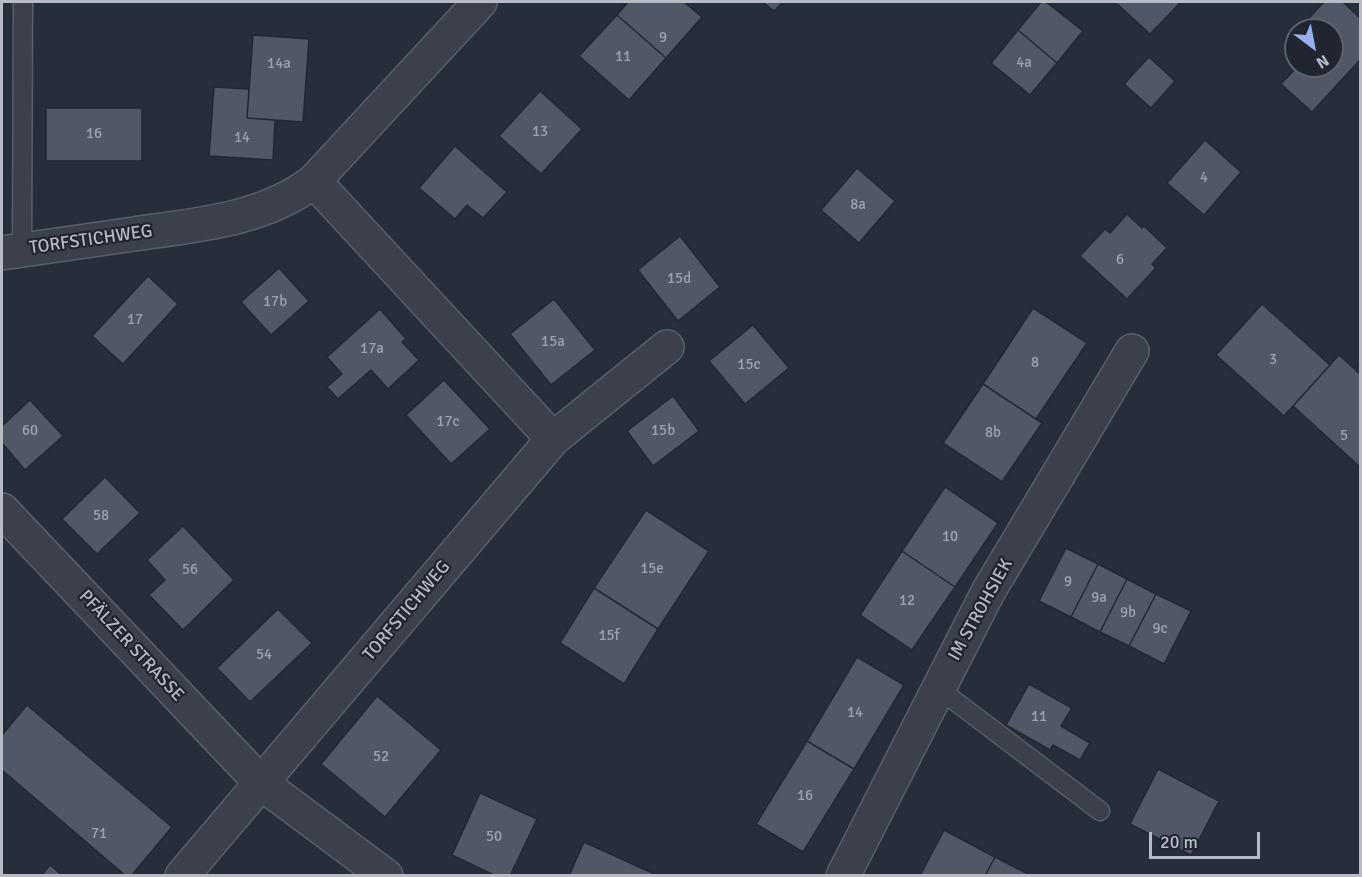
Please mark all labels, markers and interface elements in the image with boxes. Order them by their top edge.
north arrow [1284,18,1344,78]
house number: 9 [659,29,667,47]
house number: 11 [615,48,631,66]
text: N [1312,50,1333,73]
house number: 4a [1016,54,1032,72]
house number: 14a [267,55,291,73]
house number: 13 [532,123,548,141]
house number: 16 [86,125,102,143]
house number: 14 [234,129,250,147]
house number: 4 [1200,169,1208,187]
house number: 8a [850,196,866,214]
street label: TORFSTICHWEG [28,221,154,259]
house number: 6 [1116,251,1124,269]
house number: 15d [667,270,691,288]
house number: 17b [263,293,287,311]
house number: 17 [127,311,143,329]
house number: 15a [541,333,565,351]
house number: 17a [360,340,384,358]
house number: 3 [1269,351,1277,369]
house number: 8 [1031,354,1039,372]
house number: 15c [737,356,761,374]
house number: 17c [436,413,460,431]
house number: 60 [22,422,38,440]
house number: 15b [651,422,675,440]
house number: 8b [985,424,1001,442]
house number: 5 [1340,427,1348,445]
house number: 58 [93,507,109,525]
house number: 10 [942,528,958,546]
street label: IM STROHSIEK [944,555,1018,665]
street label: TORFSTICHWEG [359,557,455,665]
house number: 15e [640,560,664,578]
house number: 56 [182,561,198,579]
house number: 9 [1064,573,1072,591]
street label: PFÄLZER STRASSE [74,586,188,706]
house number: 9a [1091,589,1107,607]
house number: 12 [899,592,915,610]
house number: 9b [1120,604,1136,622]
house number: 9c [1152,620,1168,638]
house number: 15f [598,627,620,645]
house number: 54 [256,646,272,664]
house number: 14 [847,704,863,722]
house number: 11 [1031,708,1047,726]
house number: 52 [373,748,389,766]
house number: 16 [797,787,813,805]
scale bar [1152,820,1263,858]
house number: 71 [91,825,107,843]
house number: 50 [486,828,502,846]
text: 20 m [1160,831,1198,853]

